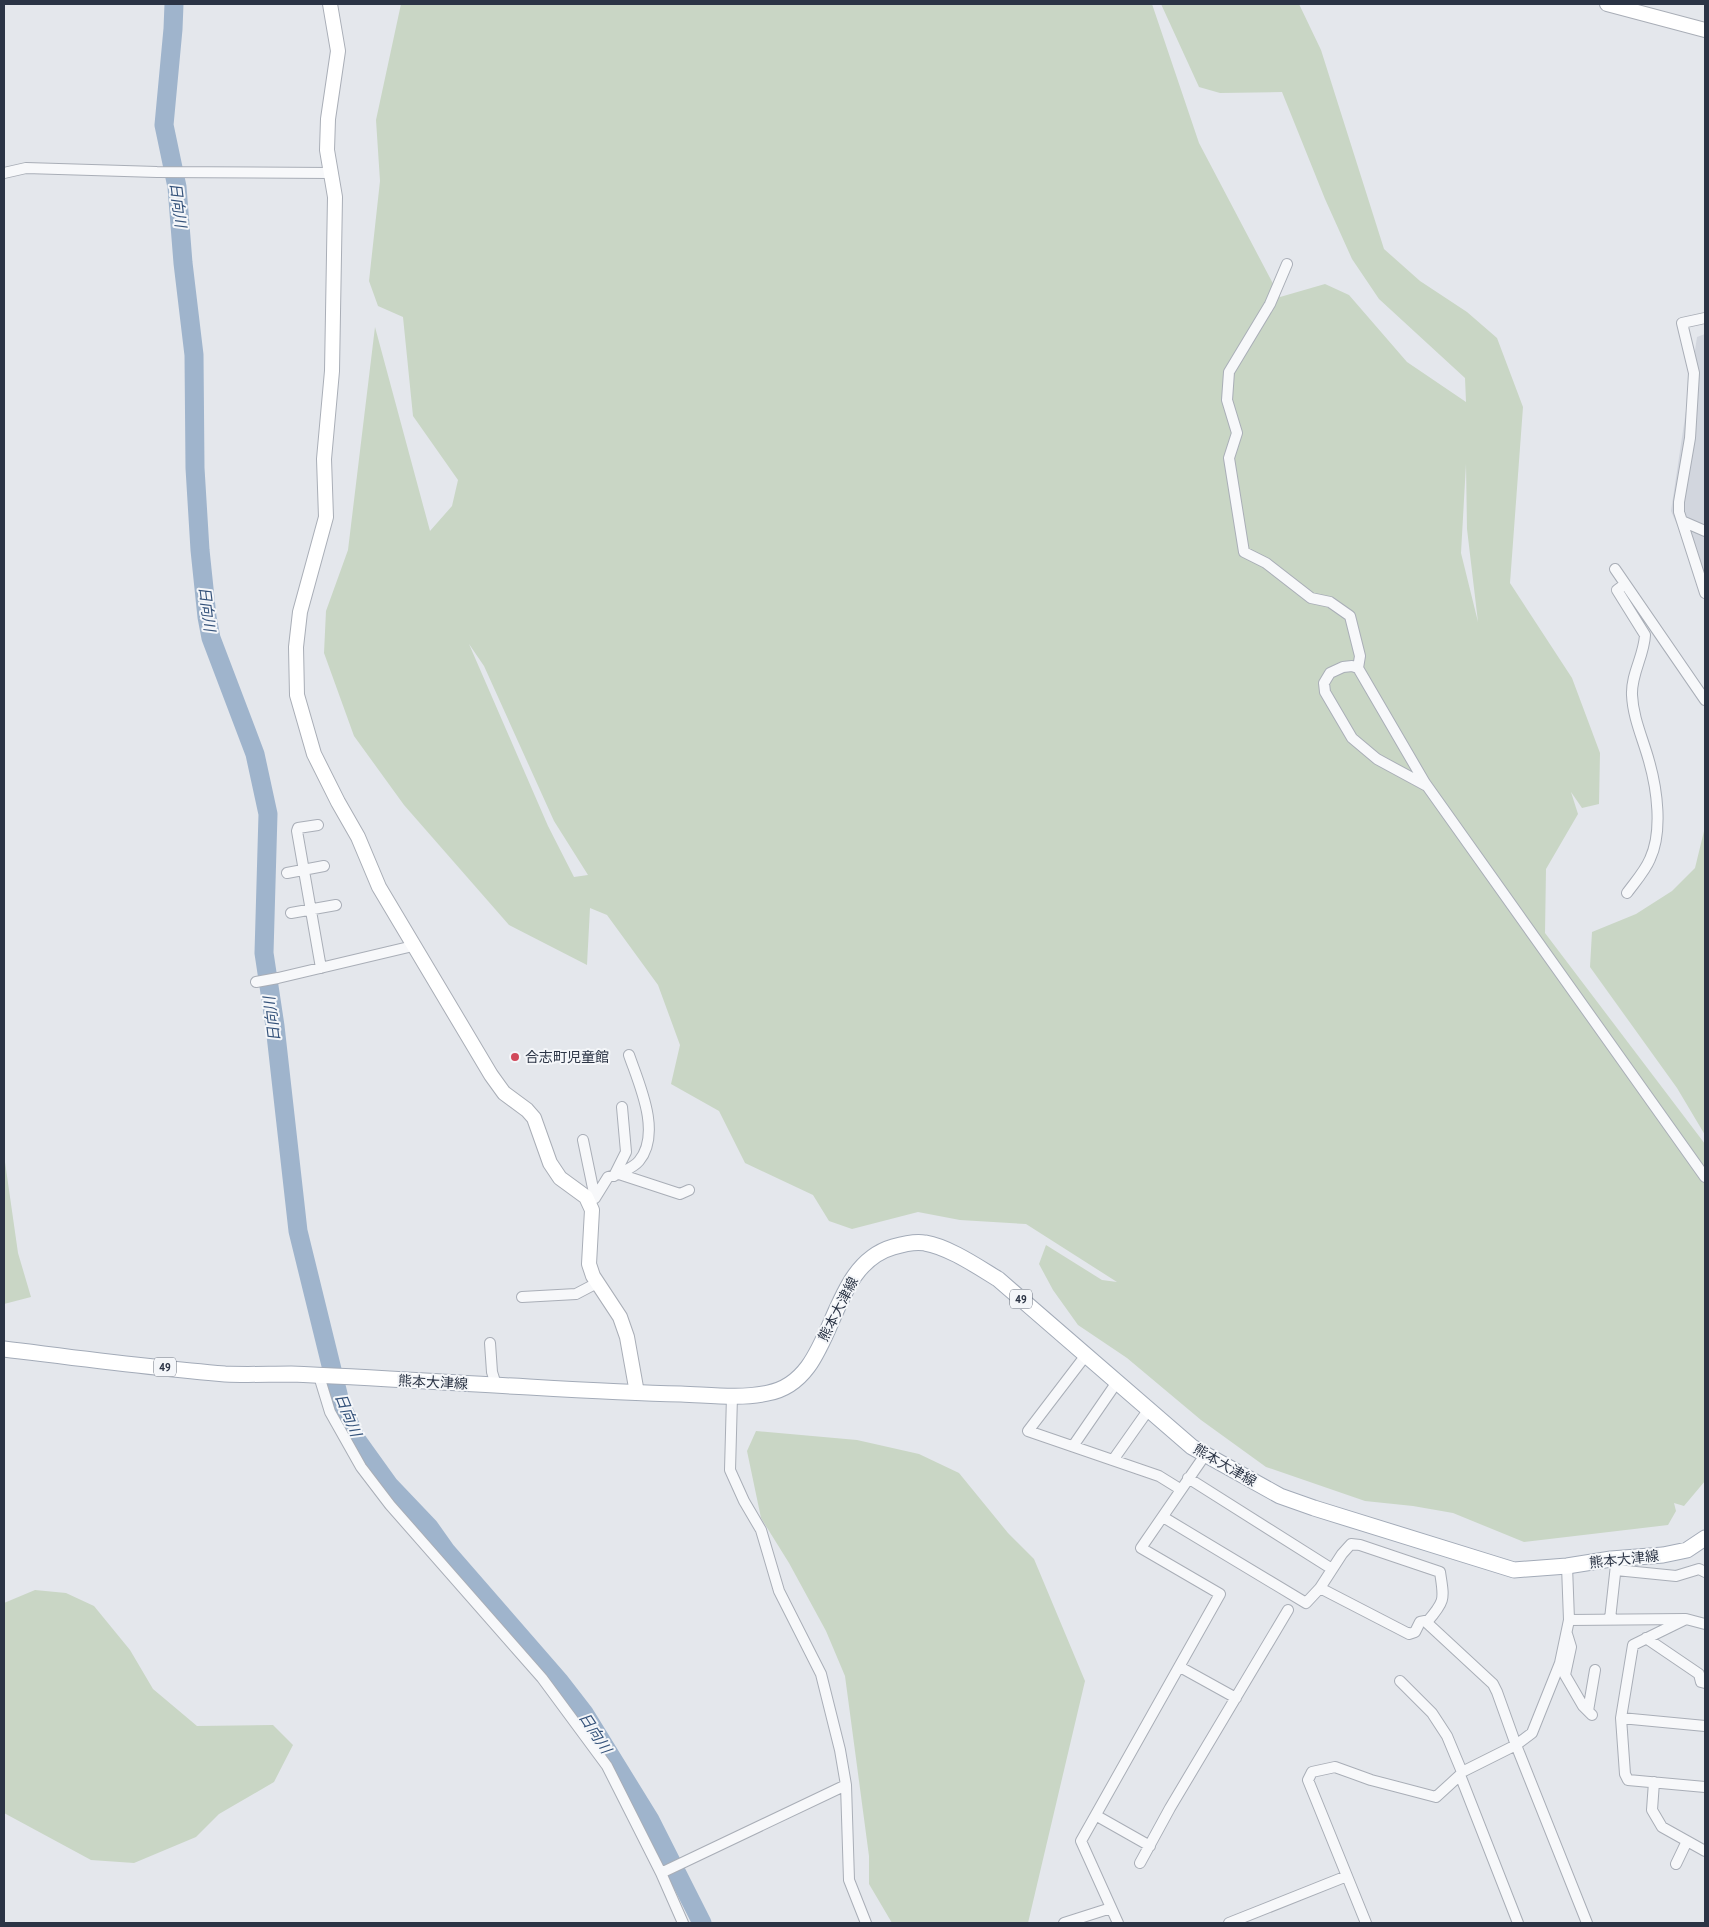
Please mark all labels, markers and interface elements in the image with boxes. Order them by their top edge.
water label: 日向川 [166,181,191,230]
water label: 日向川 [195,585,220,634]
water label: 日向川 [259,994,284,1043]
place label: 合志町児童館 [525,1048,609,1066]
marker: 合志町児童館 [509,1051,521,1063]
street label: 熊本大津線 [814,1274,862,1344]
road number: 49 [1010,1290,1032,1308]
road number: 49 [154,1358,176,1376]
street label: 熊本大津線 [398,1371,468,1393]
water label: 日向川 [331,1390,366,1441]
street label: 熊本大津線 [1190,1440,1260,1490]
street label: 熊本大津線 [1588,1546,1660,1572]
water label: 日向川 [575,1709,617,1758]

